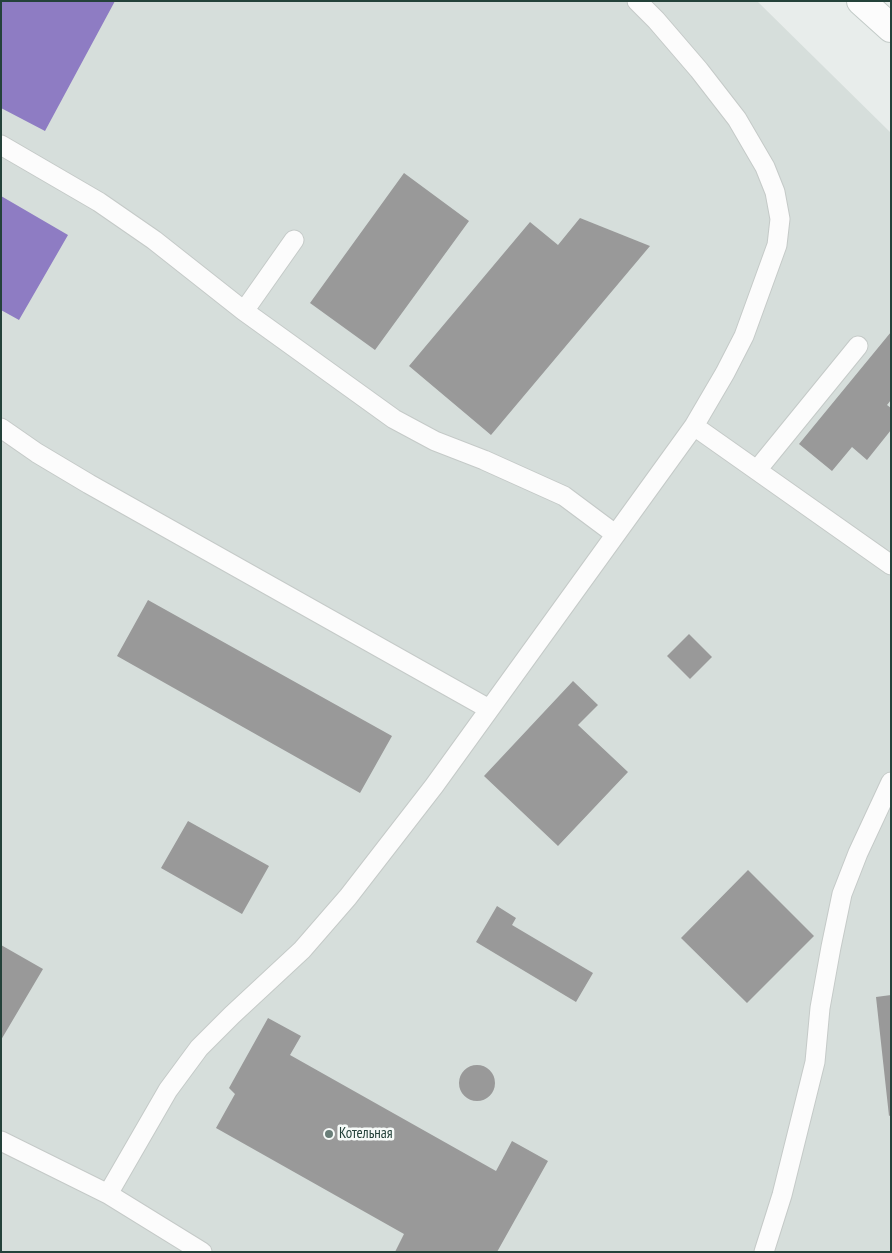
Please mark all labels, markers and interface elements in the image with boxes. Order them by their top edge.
place label: Котельная [339,1125,393,1143]
marker: Котельная [323,1128,335,1140]

